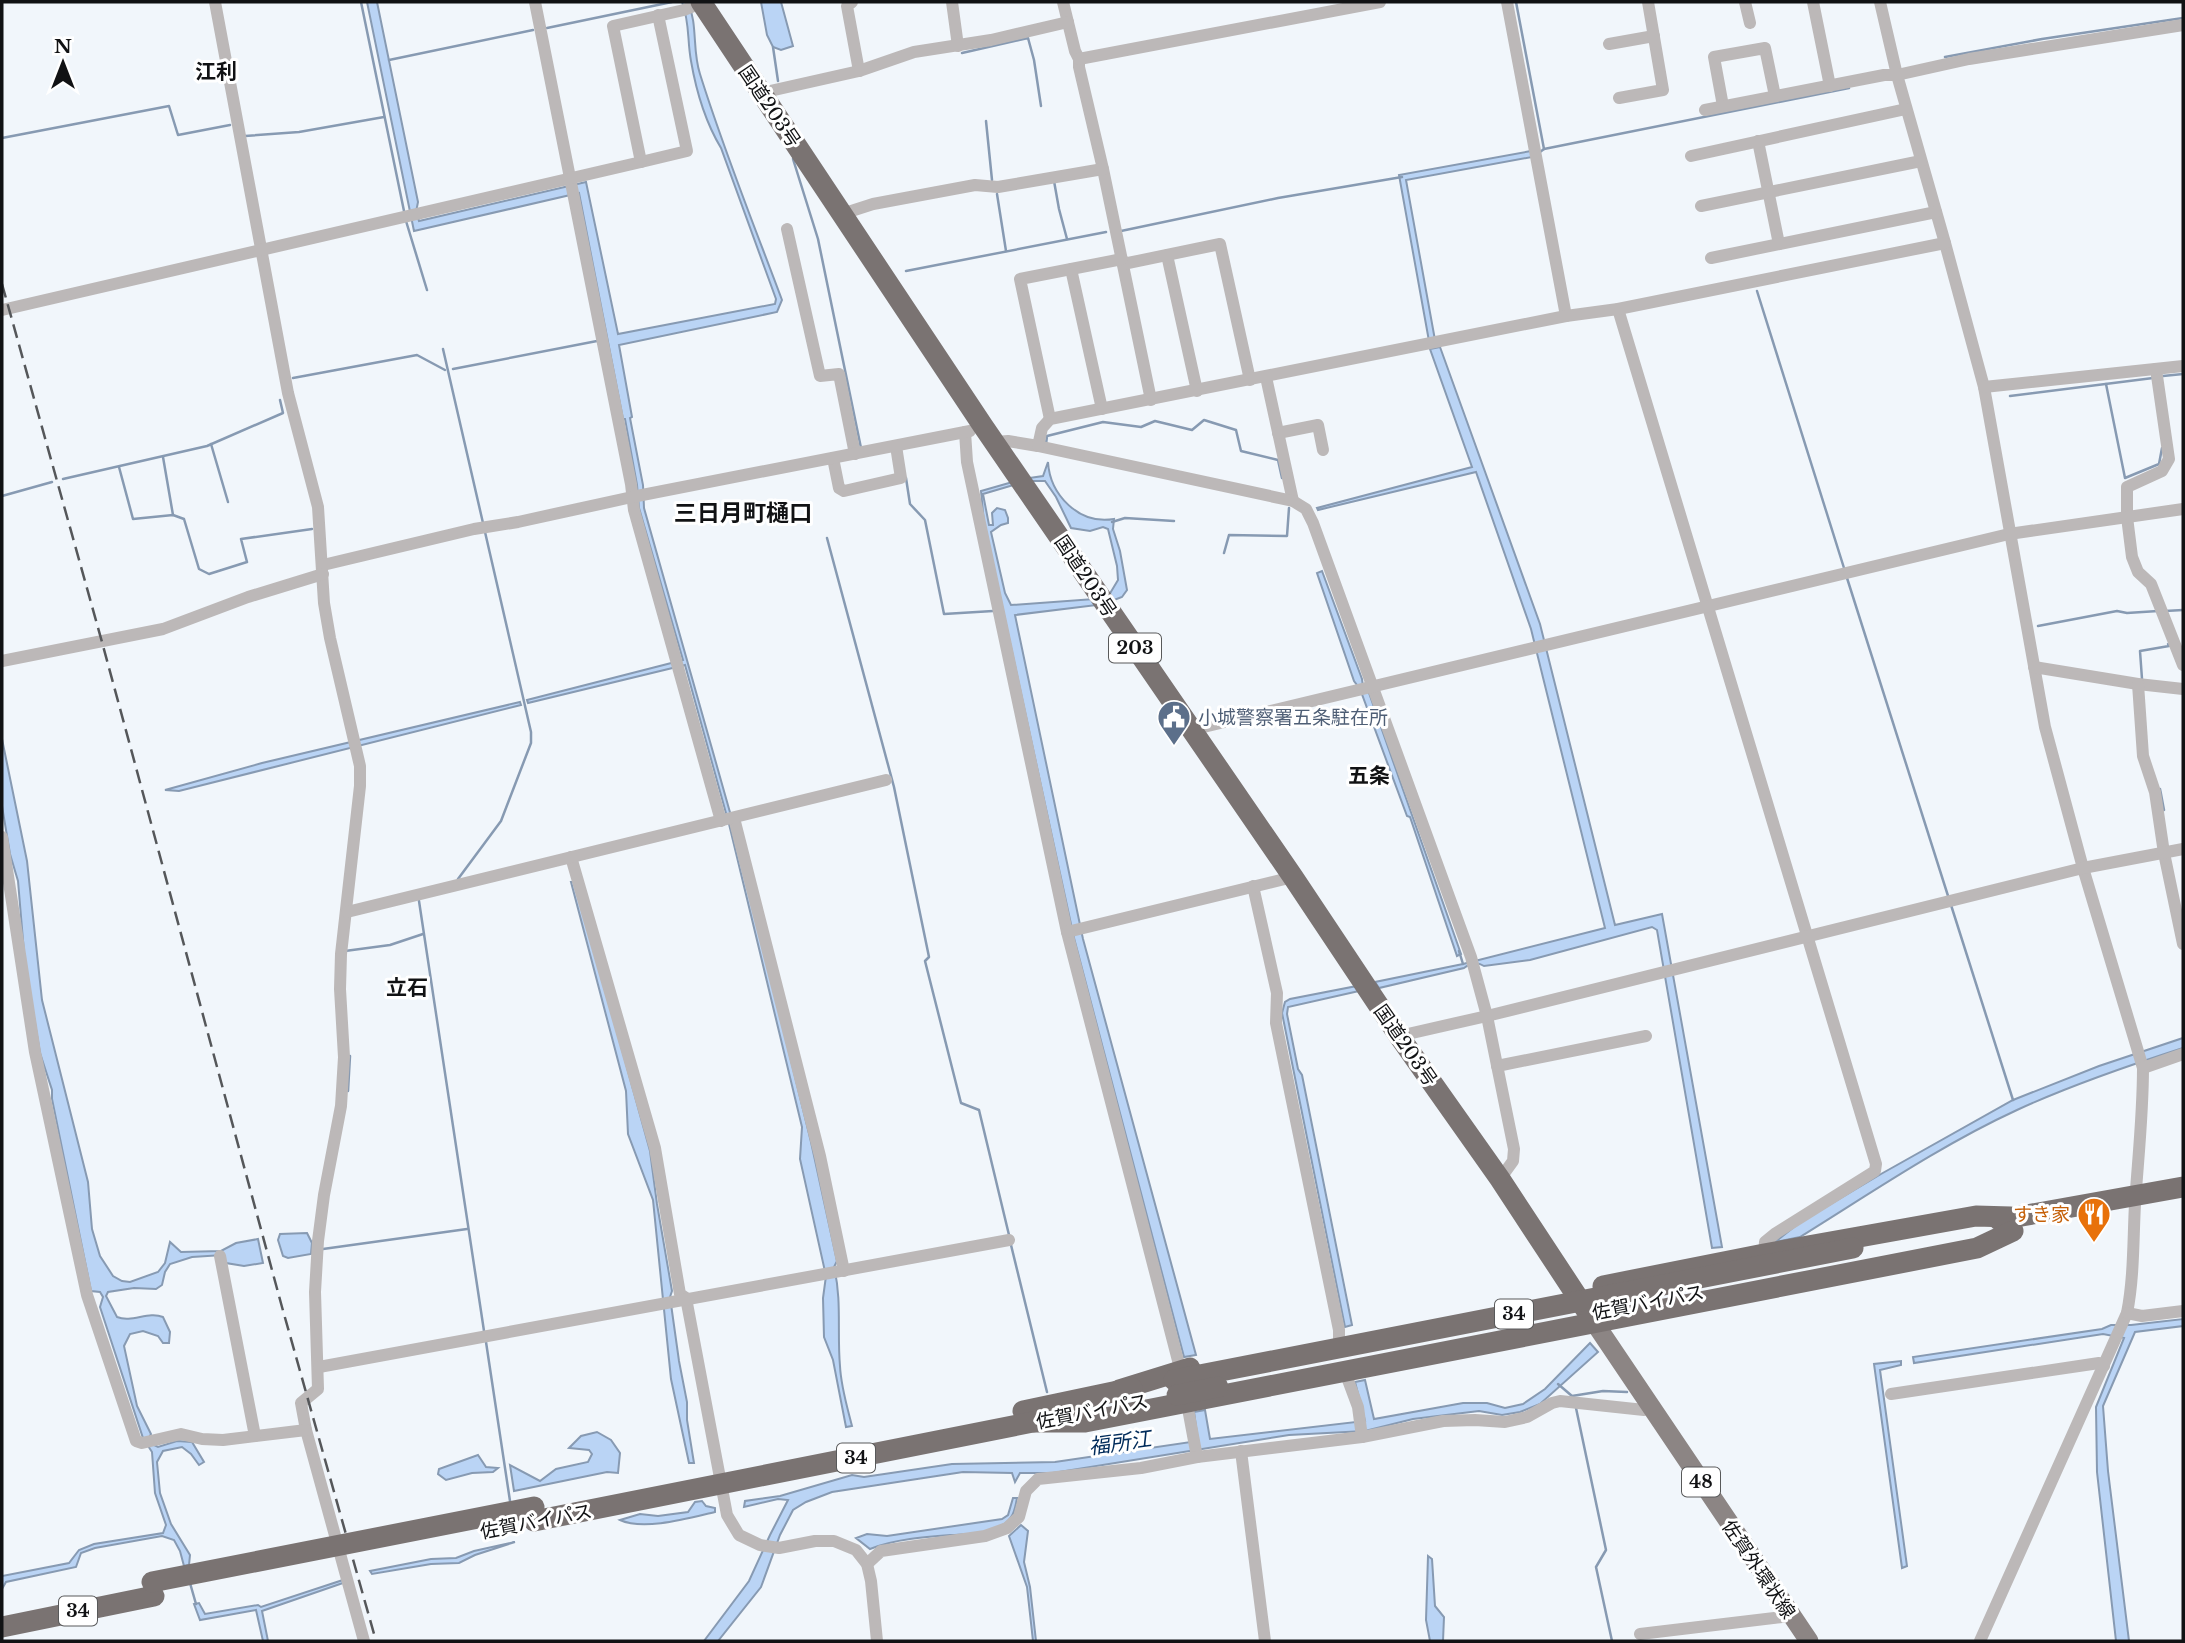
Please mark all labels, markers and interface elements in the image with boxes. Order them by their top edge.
north arrow [28,28,98,98]
text: N [54,35,72,58]
district label: 江利 [195,59,237,85]
street label: 国道203号 [734,61,805,152]
district label: 三日月町樋口 [674,499,812,527]
street label: 国道203号 [1050,531,1121,622]
road number: 203 [1109,634,1161,662]
public building icon: 小城警察署五条駐在所 [1155,698,1193,747]
place label: 小城警察署五条駐在所 [1198,706,1388,729]
district label: 五条 [1348,763,1390,789]
district label: 立石 [386,975,428,1001]
street label: 国道203号 [1369,1000,1442,1090]
restaurant icon: すき家 [2075,1195,2113,1244]
place label: すき家 [2013,1203,2070,1226]
street label: 佐賀バイパス [1590,1280,1706,1325]
road number: 34 [1495,1300,1533,1329]
street label: 佐賀バイパス [1034,1389,1150,1434]
water label: 福所江 [1087,1425,1155,1460]
road number: 34 [837,1443,875,1472]
road number: 48 [1682,1468,1720,1497]
street label: 佐賀バイパス [478,1499,594,1544]
street label: 佐賀外環状線 [1717,1516,1800,1623]
road number: 34 [59,1596,97,1626]

